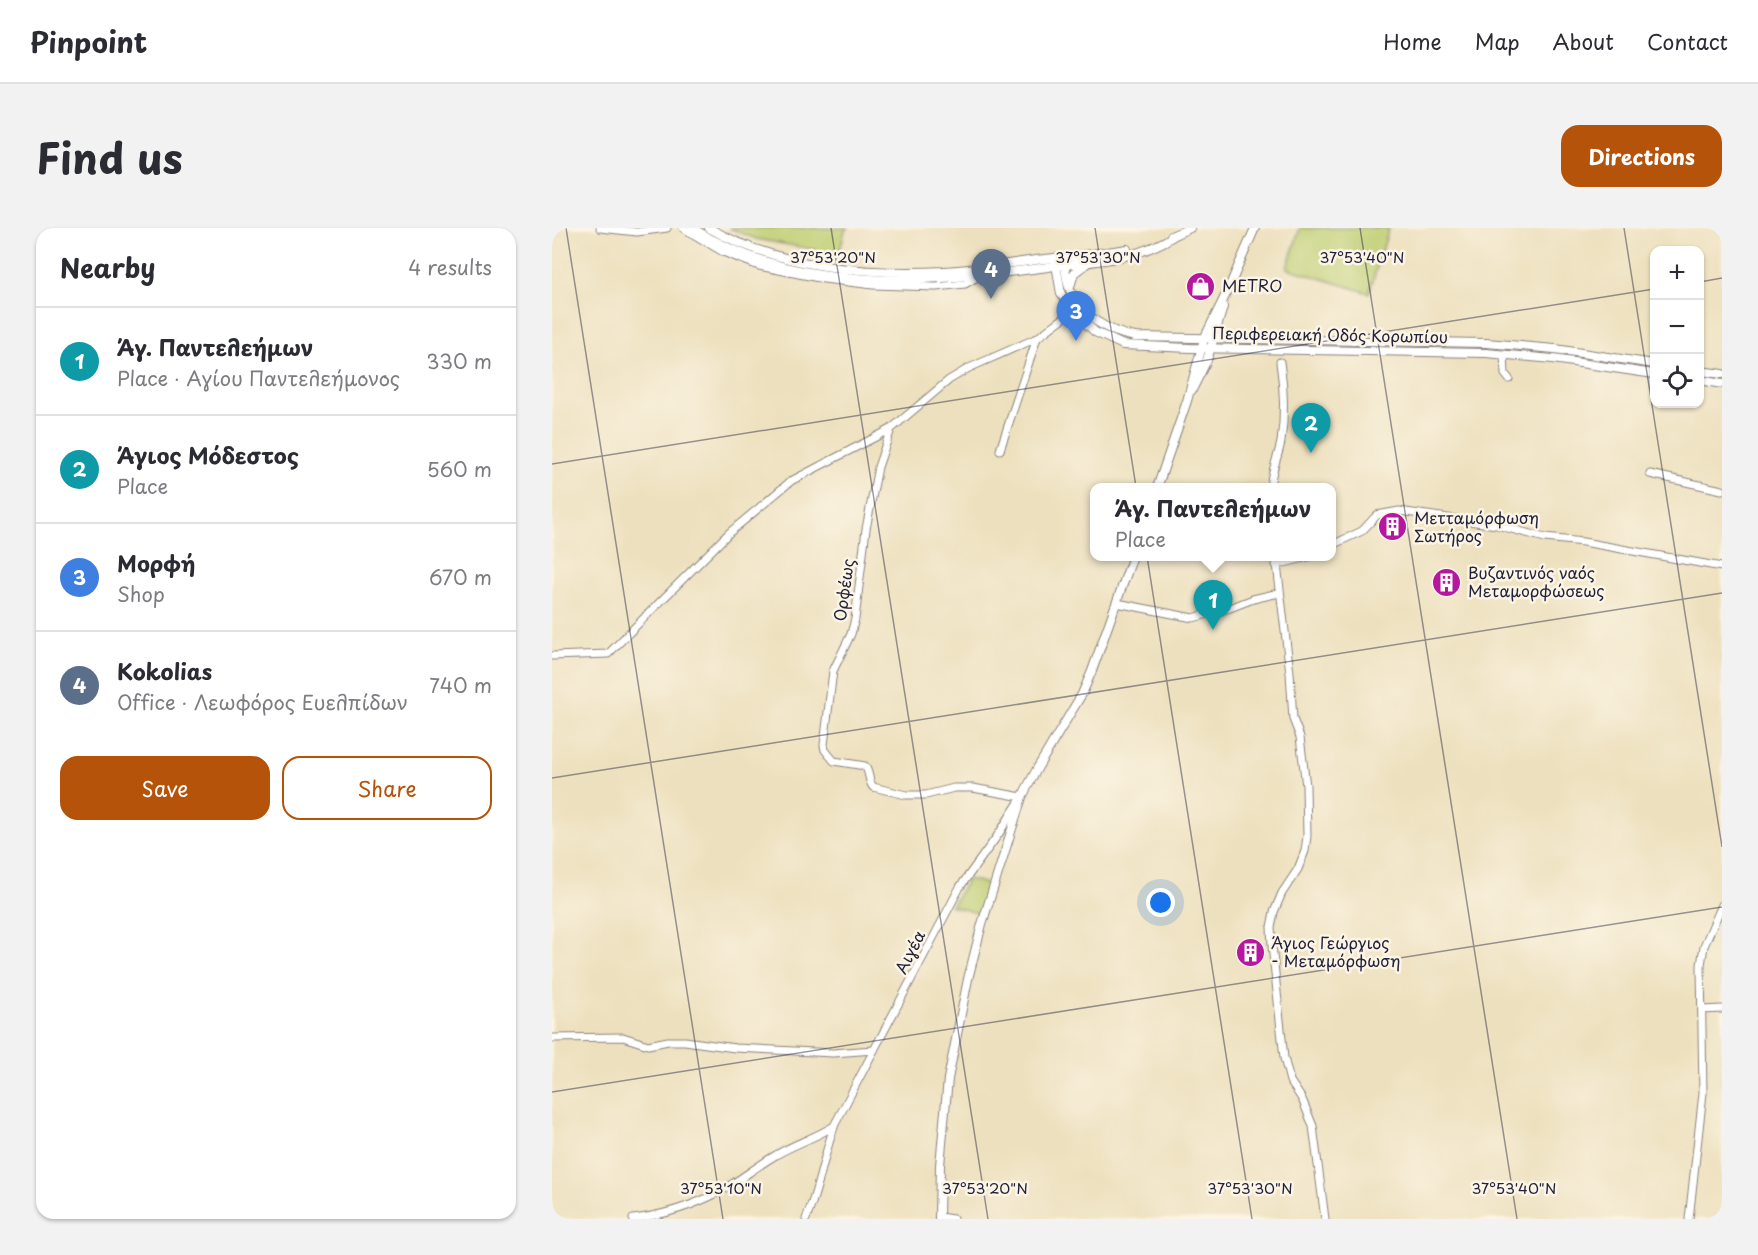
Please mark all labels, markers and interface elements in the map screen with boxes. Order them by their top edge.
text: Pinpoint [30,20,147,63]
text: Home [1383,25,1442,57]
text: Map [1475,25,1520,57]
text: About [1553,25,1614,57]
text: Contact [1647,25,1728,57]
text: Find us [36,125,183,188]
button: Directions [1561,125,1722,187]
text: 37°53'20"N [790,245,876,268]
text: 37°53'30"N [1055,245,1141,268]
text: 37°53'40"N [1319,245,1405,268]
map controls [1650,246,1704,408]
button: + [1650,246,1704,300]
text: Nearby [60,248,155,287]
pin: 4 [972,250,1010,299]
text: 4 results [408,252,492,282]
shop icon: METRO [1185,270,1217,302]
place label: METRO [1222,273,1282,297]
pin: 3 [1056,291,1096,341]
button: − [1650,300,1704,354]
street label: Περιφερειακή Οδός Κορωπίου [1212,320,1448,348]
text: Άγ. Παντελεήμων [117,330,313,363]
text: 1 [75,346,84,376]
text: 330 m [426,346,492,376]
button: locate [1650,354,1704,408]
text: Place · Αγίου Παντελεήμονος [117,363,400,393]
pin: 2 [1292,404,1330,453]
text: Άγιος Μόδεστος [117,438,299,471]
text: 2 [72,454,87,484]
text: 560 m [427,454,492,484]
text: Place [117,471,168,501]
popup [1090,483,1336,561]
text: Άγ. Παντελεήμων [1115,491,1311,524]
place label: Μετταμόρφωση Σωτήρος [1414,505,1539,547]
building icon: Μετταμόρφωση Σωτήρος [1377,511,1409,543]
text: Place [1115,524,1166,554]
text: Μορφή [117,546,195,579]
street label: Ορφέως [827,557,859,623]
place label: Βυζαντινός ναός Μεταμορφώσεως [1468,560,1605,602]
text: 3 [73,562,86,592]
text: 670 m [429,562,492,592]
building icon: Βυζαντινός ναός Μεταμορφώσεως [1431,566,1463,598]
text: Shop [117,579,165,609]
pin: 1 [1194,580,1232,630]
text: Kokolias [117,654,212,687]
text: 4 [73,670,86,700]
text: 740 m [429,670,492,700]
text: Office · Λεωφόρος Ευελπίδων [117,687,408,717]
button: Save [60,756,270,820]
button: Share [282,756,492,820]
your location [1146,888,1175,917]
street label: Αιγέα [888,925,930,977]
place label: Άγιος Γεώργιος - Μεταμόρφωση [1271,930,1400,972]
building icon: Άγιος Γεώργιος - Μεταμόρφωση [1234,936,1266,968]
text: 37°53'10"N [680,1176,762,1199]
text: 37°53'20"N [942,1176,1028,1199]
text: 37°53'30"N [1207,1176,1293,1199]
text: 37°53'40"N [1471,1176,1557,1199]

